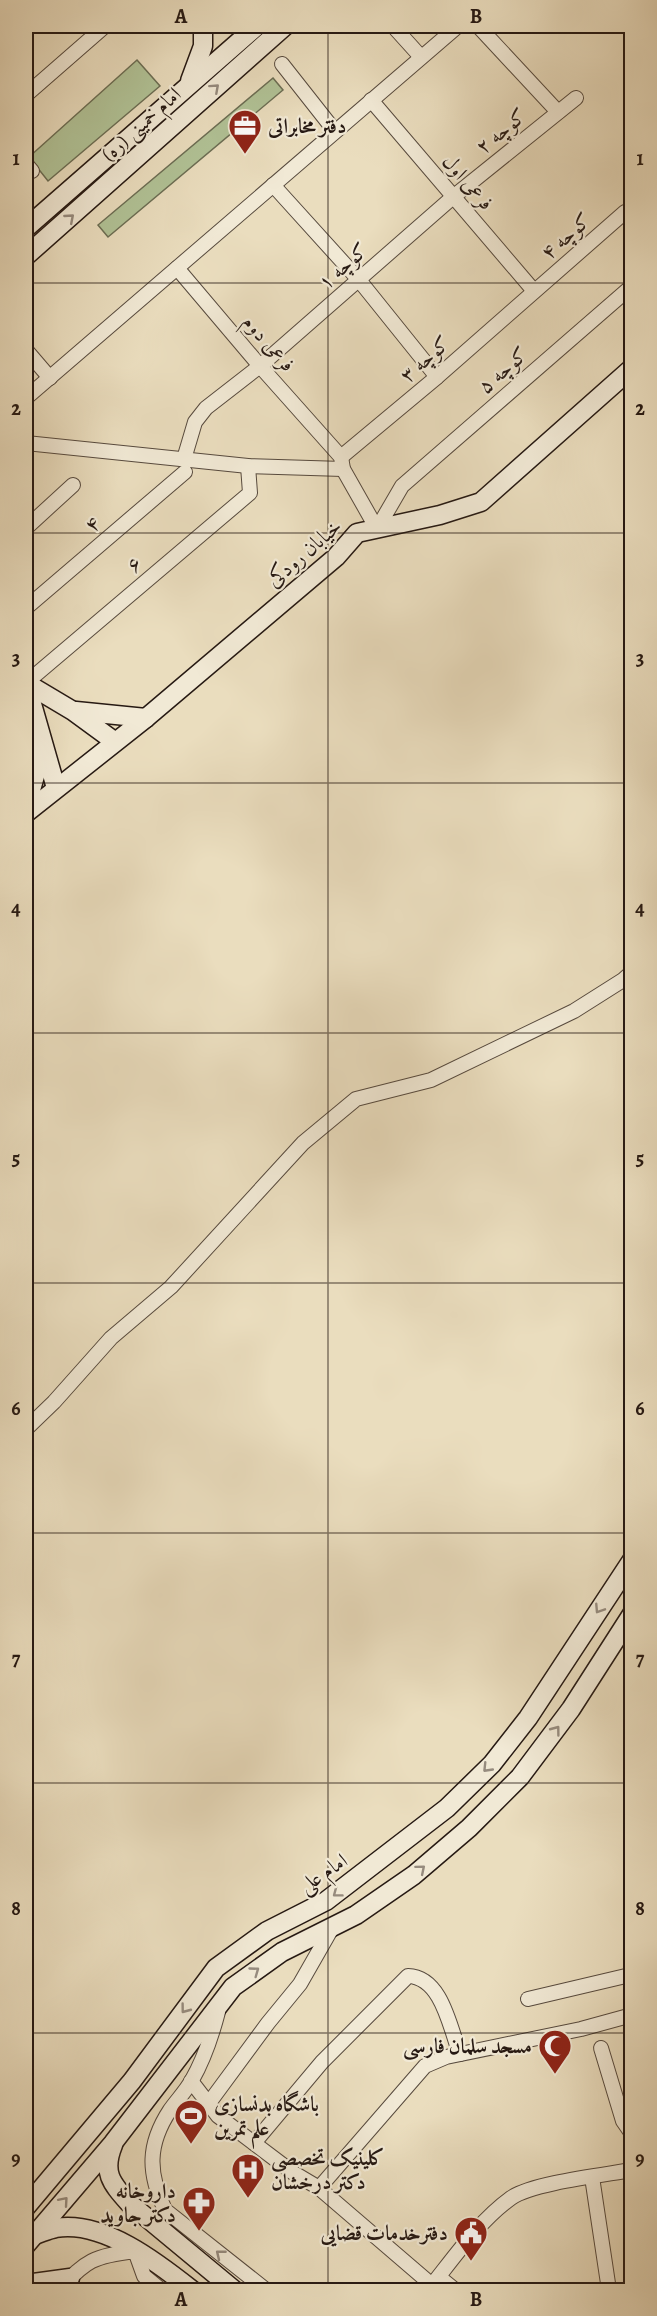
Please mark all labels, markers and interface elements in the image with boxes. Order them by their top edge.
text: A [174,3,188,30]
text: B [470,3,482,30]
street label: امام خمینی (ره) [95,81,190,170]
one-way arrow [208,84,219,95]
street label: کوچه ۲ [470,102,532,160]
office icon: دفتر مخابراتی [227,108,263,155]
place label: دفتر مخابراتی [267,112,346,140]
text: 1 [12,145,20,172]
text: 1 [636,145,644,172]
street label: فرعی اول [436,148,500,216]
street label: کوچه ۴ [535,206,597,266]
one-way arrow [63,214,74,225]
street label: کوچه ۱ [312,236,374,296]
street label: فرعی دوم [233,308,302,380]
street label: کوچه ۳ [394,329,456,389]
street label: کوچه ۵ [472,340,534,400]
text: 2 [11,395,21,422]
text: 2 [635,395,645,422]
street label: ۴ [78,509,106,539]
street label: خیابان رودکی [260,512,348,594]
street label: ۶ [120,549,148,579]
text: 3 [12,645,20,672]
text: 3 [636,645,644,672]
text: 4 [11,895,21,922]
text: 4 [635,895,645,922]
text: 5 [12,1145,20,1172]
text: 5 [636,1145,644,1172]
text: 6 [11,1395,21,1422]
text: 6 [635,1395,645,1422]
one-way arrow [595,1603,607,1613]
text: 7 [12,1645,21,1672]
text: 7 [636,1645,645,1672]
one-way arrow [548,1725,559,1736]
one-way arrow [483,1762,494,1772]
street label: امام علی [293,1846,355,1903]
one-way arrow [414,1865,425,1876]
one-way arrow [333,1885,344,1896]
text: 8 [11,1895,21,1922]
text: 8 [635,1895,645,1922]
one-way arrow [249,1967,260,1978]
one-way arrow [181,2003,192,2014]
mosque icon: مسجد سلمان فارسی [537,2028,573,2075]
place label: مسجد سلمان فارسی [403,2032,532,2061]
place label: باشگاه بدنسازی علم تمرین [214,2090,319,2149]
sports icon: باشگاه بدنسازی علم تمرین [173,2098,209,2145]
place label: کلینیک تخصصی دکتر درخشان [271,2144,385,2196]
text: 9 [11,2145,21,2172]
text: 9 [635,2145,645,2172]
hospital icon: کلینیک تخصصی دکتر درخشان [230,2152,266,2199]
place label: داروخانه دکتر جاوید [100,2177,176,2229]
pharmacy icon: داروخانه دکتر جاوید [181,2185,217,2232]
one-way arrow [56,2197,67,2208]
public building icon: دفترخدمات قضایی [453,2215,489,2262]
place label: دفترخدمات قضایی [320,2219,448,2247]
one-way arrow [216,2250,227,2261]
text: A [174,2286,188,2313]
text: B [470,2286,482,2313]

